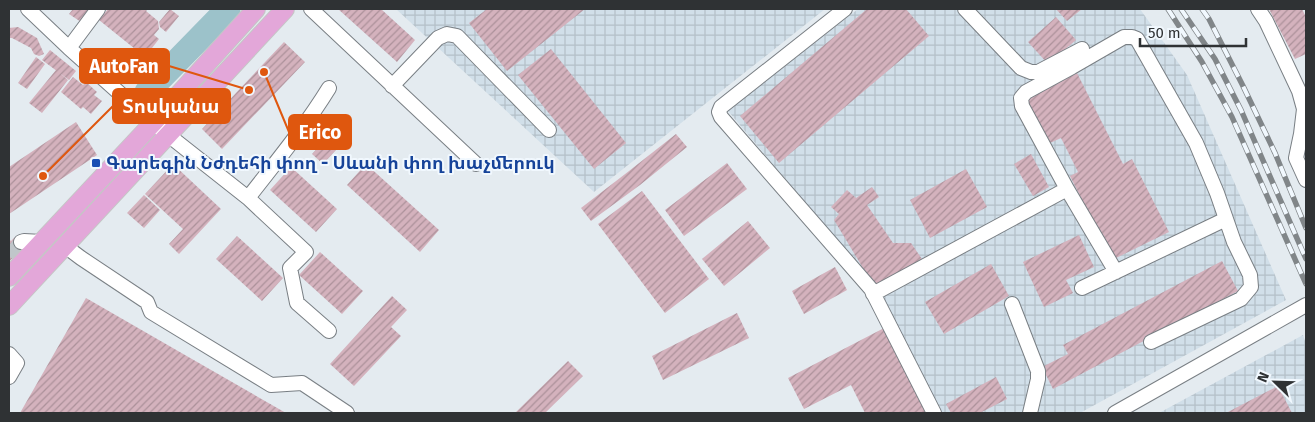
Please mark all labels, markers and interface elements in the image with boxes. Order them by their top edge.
scale bar [1140,15,1246,47]
text: 50 m [1148,24,1181,42]
callout: AutoFan [80,49,169,83]
text: AutoFan [88,55,159,78]
callout: Տոսկանա [113,89,230,123]
text: Տոսկանա [123,95,219,118]
callout: Erico [289,115,351,149]
text: Erico [299,121,341,144]
place label: Գարեգին Նժդեհի փող - Սևանի փող խաչմերուկ [106,152,555,174]
marker: Գարեգին Նժդեհի փող - Սևանի փող խաչմերուկ [90,157,102,169]
north arrow [1250,357,1300,407]
text: N [1254,370,1273,385]

